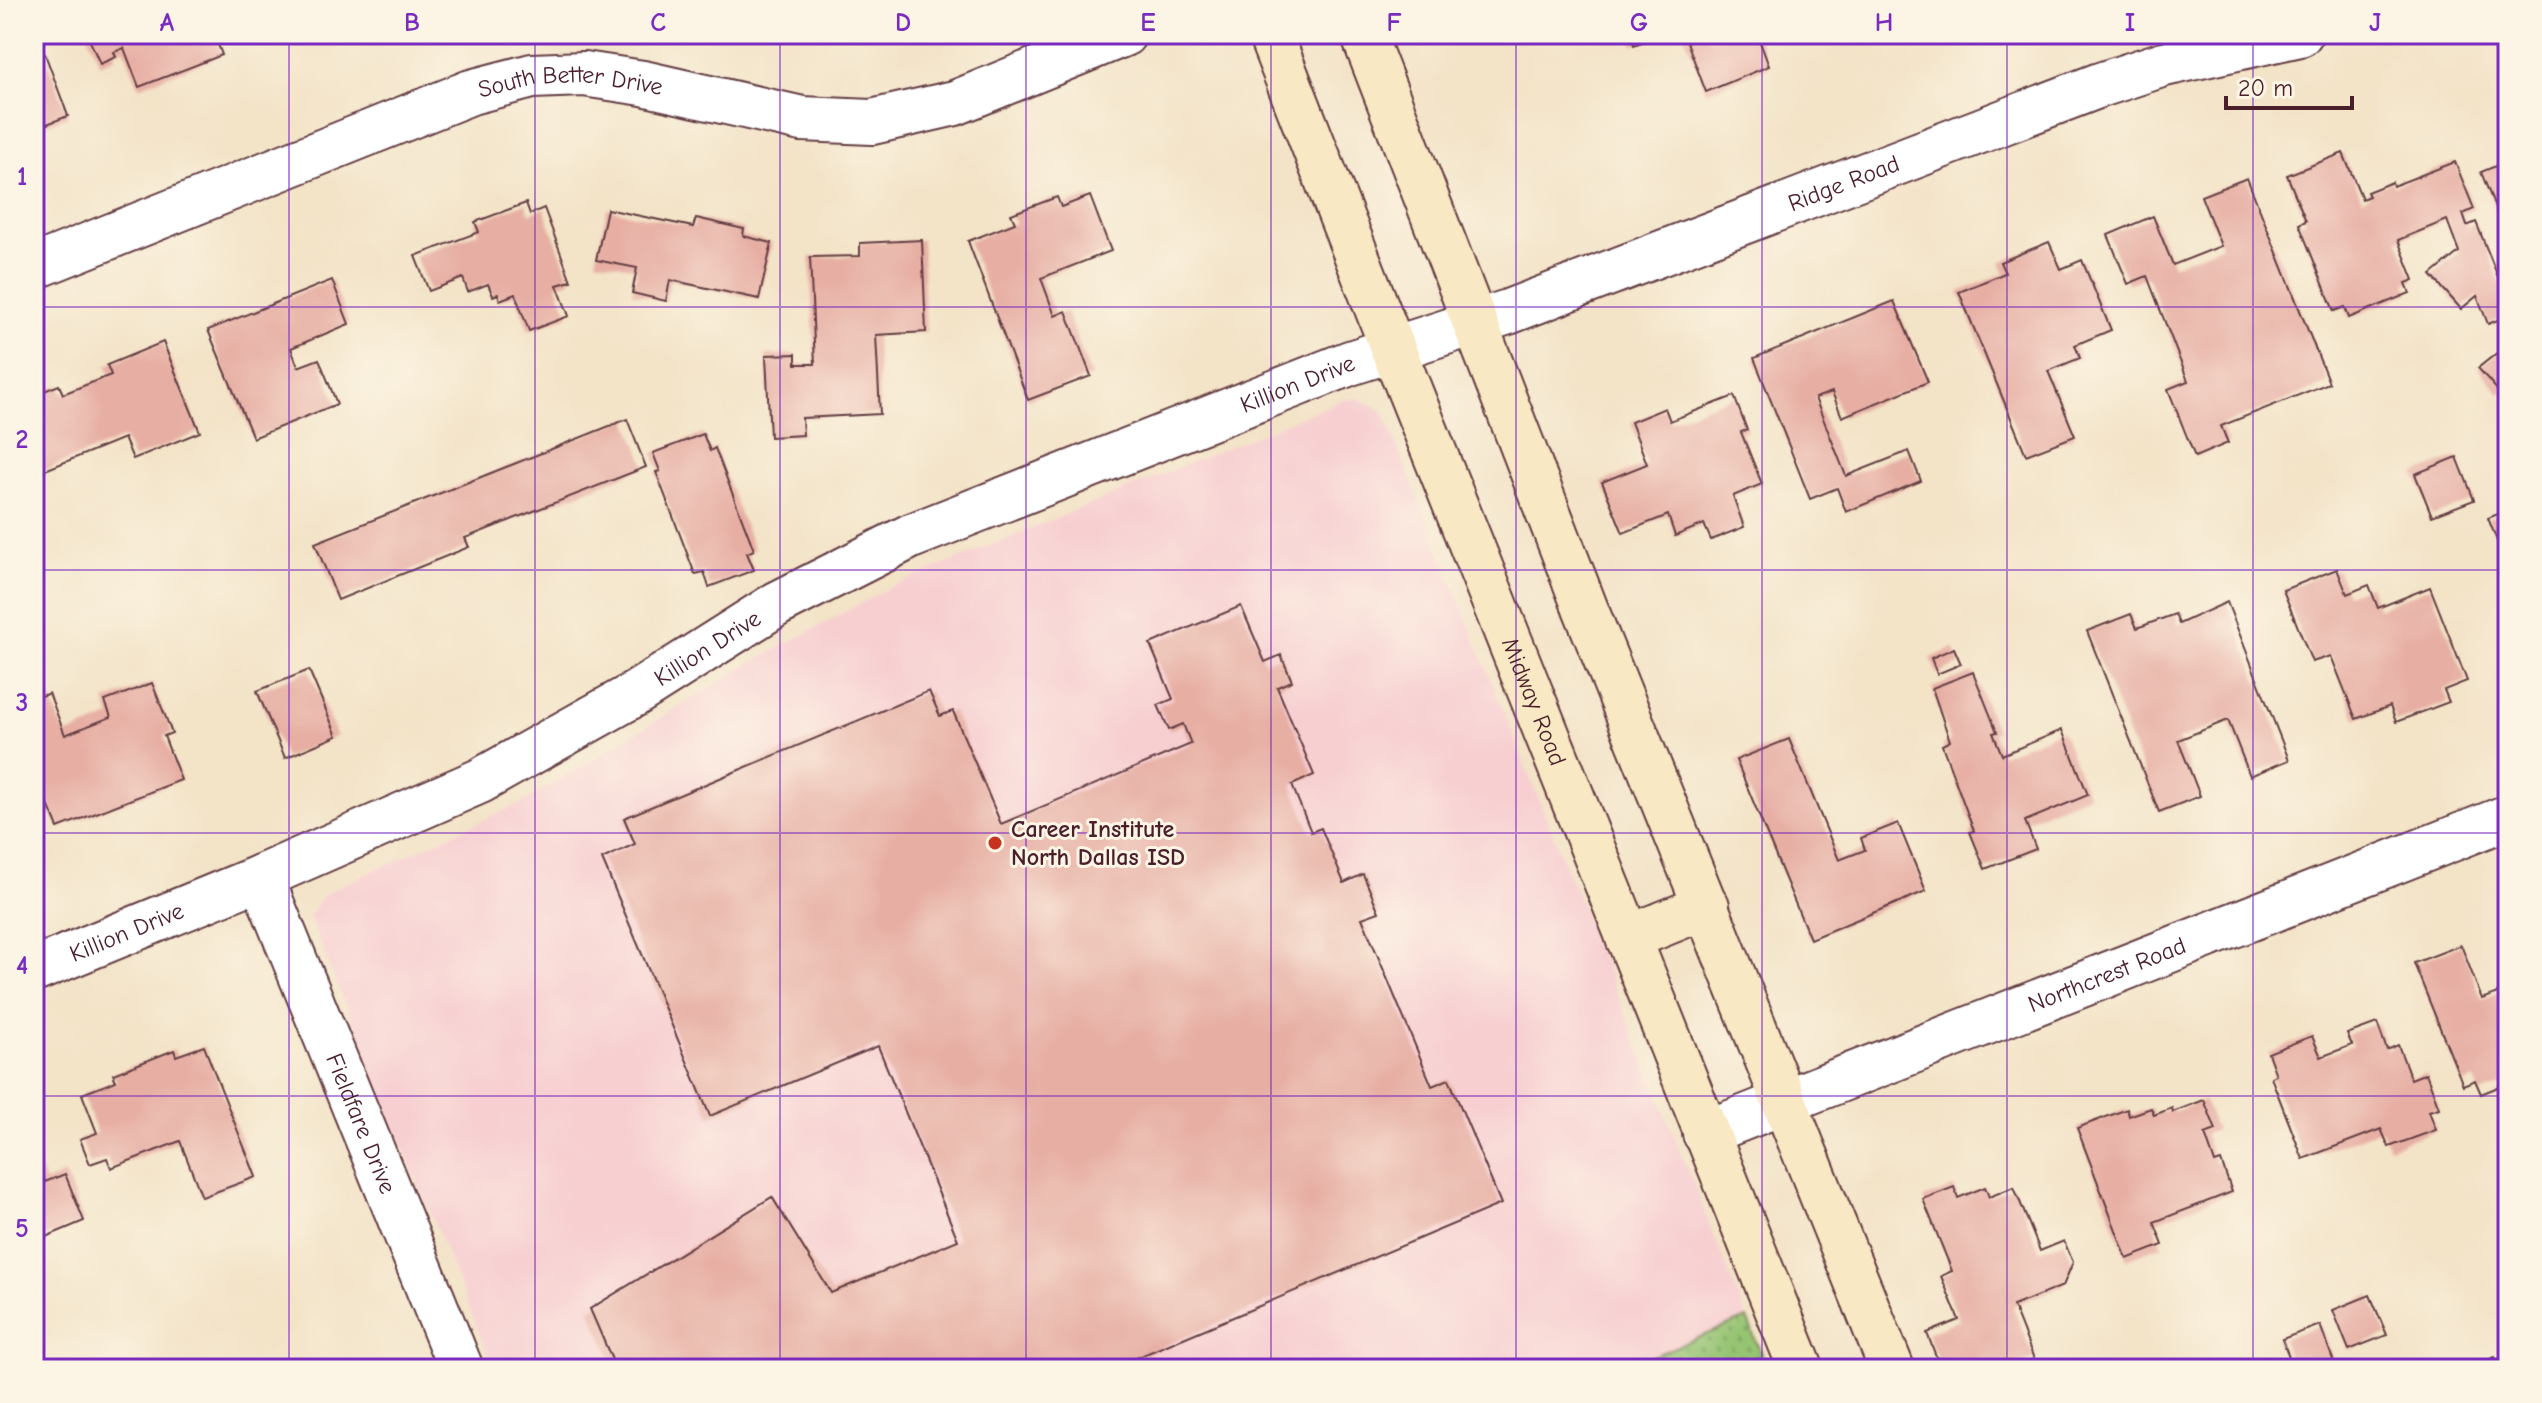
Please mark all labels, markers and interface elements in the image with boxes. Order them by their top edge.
text: A [160,8,175,38]
text: B [404,8,420,38]
text: C [650,8,666,38]
text: D [895,8,911,38]
text: E [1140,8,1156,38]
text: F [1386,8,1402,38]
text: G [1630,8,1648,38]
text: H [1875,8,1893,38]
text: I [2125,8,2135,38]
text: J [2369,8,2381,38]
street label: South Better Drive [475,60,666,104]
scale bar [2226,60,2352,110]
text: 20 m [2238,74,2293,102]
street label: Ridge Road [1784,149,1903,217]
text: 1 [17,162,27,192]
street label: Killion Drive [1236,349,1359,419]
text: 2 [16,425,28,455]
street label: Killion Drive [649,604,766,692]
street label: Midway Road [1496,634,1572,770]
text: 3 [16,688,28,718]
place label: Career Institute North Dallas ISD [1011,815,1185,871]
marker: Career Institute North Dallas ISD [986,834,1004,852]
street label: Killion Drive [65,896,188,968]
street label: Northcrest Road [2024,931,2190,1018]
text: 4 [16,951,28,981]
street label: Fieldfare Drive [320,1049,402,1198]
text: 5 [15,1214,29,1244]

